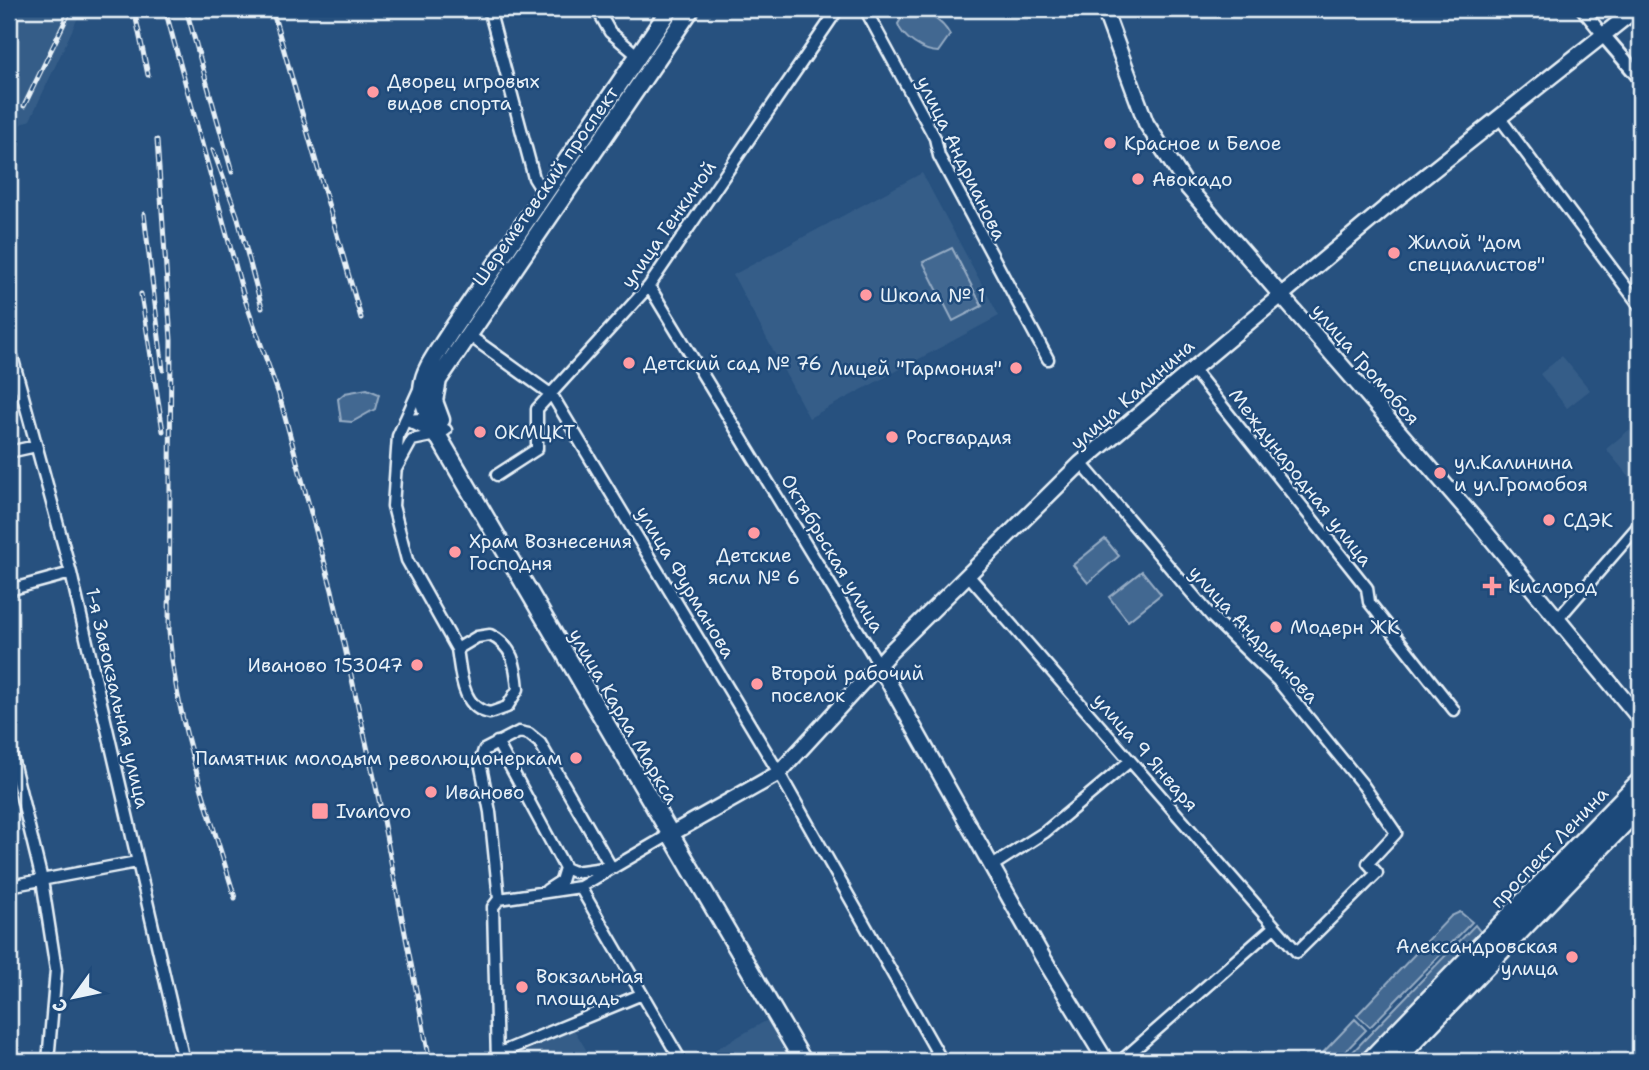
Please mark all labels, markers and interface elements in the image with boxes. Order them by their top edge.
place label: Дворец игровых видов спорта [387,69,540,116]
street label: улица Андрианова [911,72,1012,245]
street label: Шереметевский проспект [467,81,624,291]
marker: Дворец игровых видов спорта [365,84,381,100]
place label: Красное и Белое [1124,131,1282,156]
marker: Красное и Белое [1102,135,1118,151]
street label: улица Генкиной [615,156,722,293]
place label: Авокадо [1152,167,1233,192]
marker: Авокадо [1130,171,1146,187]
place label: Жилой "дом специалистов" [1408,230,1545,277]
marker: Жилой "дом специалистов" [1386,245,1402,261]
place label: Школа № 1 [880,283,985,308]
marker: Школа № 1 [858,287,874,303]
street label: улица Громобоя [1306,298,1425,430]
street label: улица Калинина [1065,333,1200,455]
place label: Детский сад № 76 [643,351,822,376]
marker: Детский сад № 76 [621,355,637,371]
place label: Лицей "Гармония" [830,356,1002,381]
marker: Лицей "Гармония" [1008,360,1024,376]
street label: Международная улица [1223,383,1378,572]
place label: ОКМЦКТ [494,420,576,445]
marker: ОКМЦКТ [472,424,488,440]
place label: Росгвардия [906,425,1012,450]
marker: Росгвардия [884,429,900,445]
place label: ул.Калинина и ул.Громобоя [1454,450,1588,497]
marker: ул.Калинина и ул.Громобоя [1432,465,1448,481]
street label: Октябрьская улица [775,469,890,637]
street label: улица Фурманова [630,501,741,663]
place label: СДЭК [1563,508,1613,533]
marker: СДЭК [1541,512,1557,528]
marker: Детские ясли № 6 [746,525,762,541]
place label: Храм Вознесения Господня [469,529,632,576]
place label: Детские ясли № 6 [708,543,800,590]
marker: Храм Вознесения Господня [447,544,463,560]
street label: улица Андрианова [1183,560,1324,709]
place label: Кислород [1508,574,1597,599]
marker: Кислород [1482,576,1502,596]
street label: 1-я Завокзальная улица [80,585,155,811]
place label: Модерн ЖК [1290,615,1399,640]
marker: Модерн ЖК [1268,619,1284,635]
street label: улица Карла Маркса [563,624,684,809]
place label: Иваново 153047 [248,653,403,678]
marker: Иваново 153047 [409,657,425,673]
place label: Второй рабочий поселок [771,661,924,708]
marker: Второй рабочий поселок [749,676,765,692]
street label: улица 9 Января [1087,688,1204,817]
place label: Памятник молодым революционеркам [195,746,562,771]
marker: Памятник молодым революционеркам [568,750,584,766]
place label: Иваново [445,780,525,805]
street label: проспект Ленина [1485,781,1614,913]
marker: Иваново [423,784,439,800]
place label: Ivanovo [336,799,411,824]
marker: Ivanovo [310,801,330,821]
place label: Александровская улица [1396,934,1558,981]
marker: Александровская улица [1564,949,1580,965]
north arrow [38,962,108,1032]
place label: Вокзальная площадь [536,964,644,1011]
marker: Вокзальная площадь [514,979,530,995]
text: С [47,994,74,1018]

